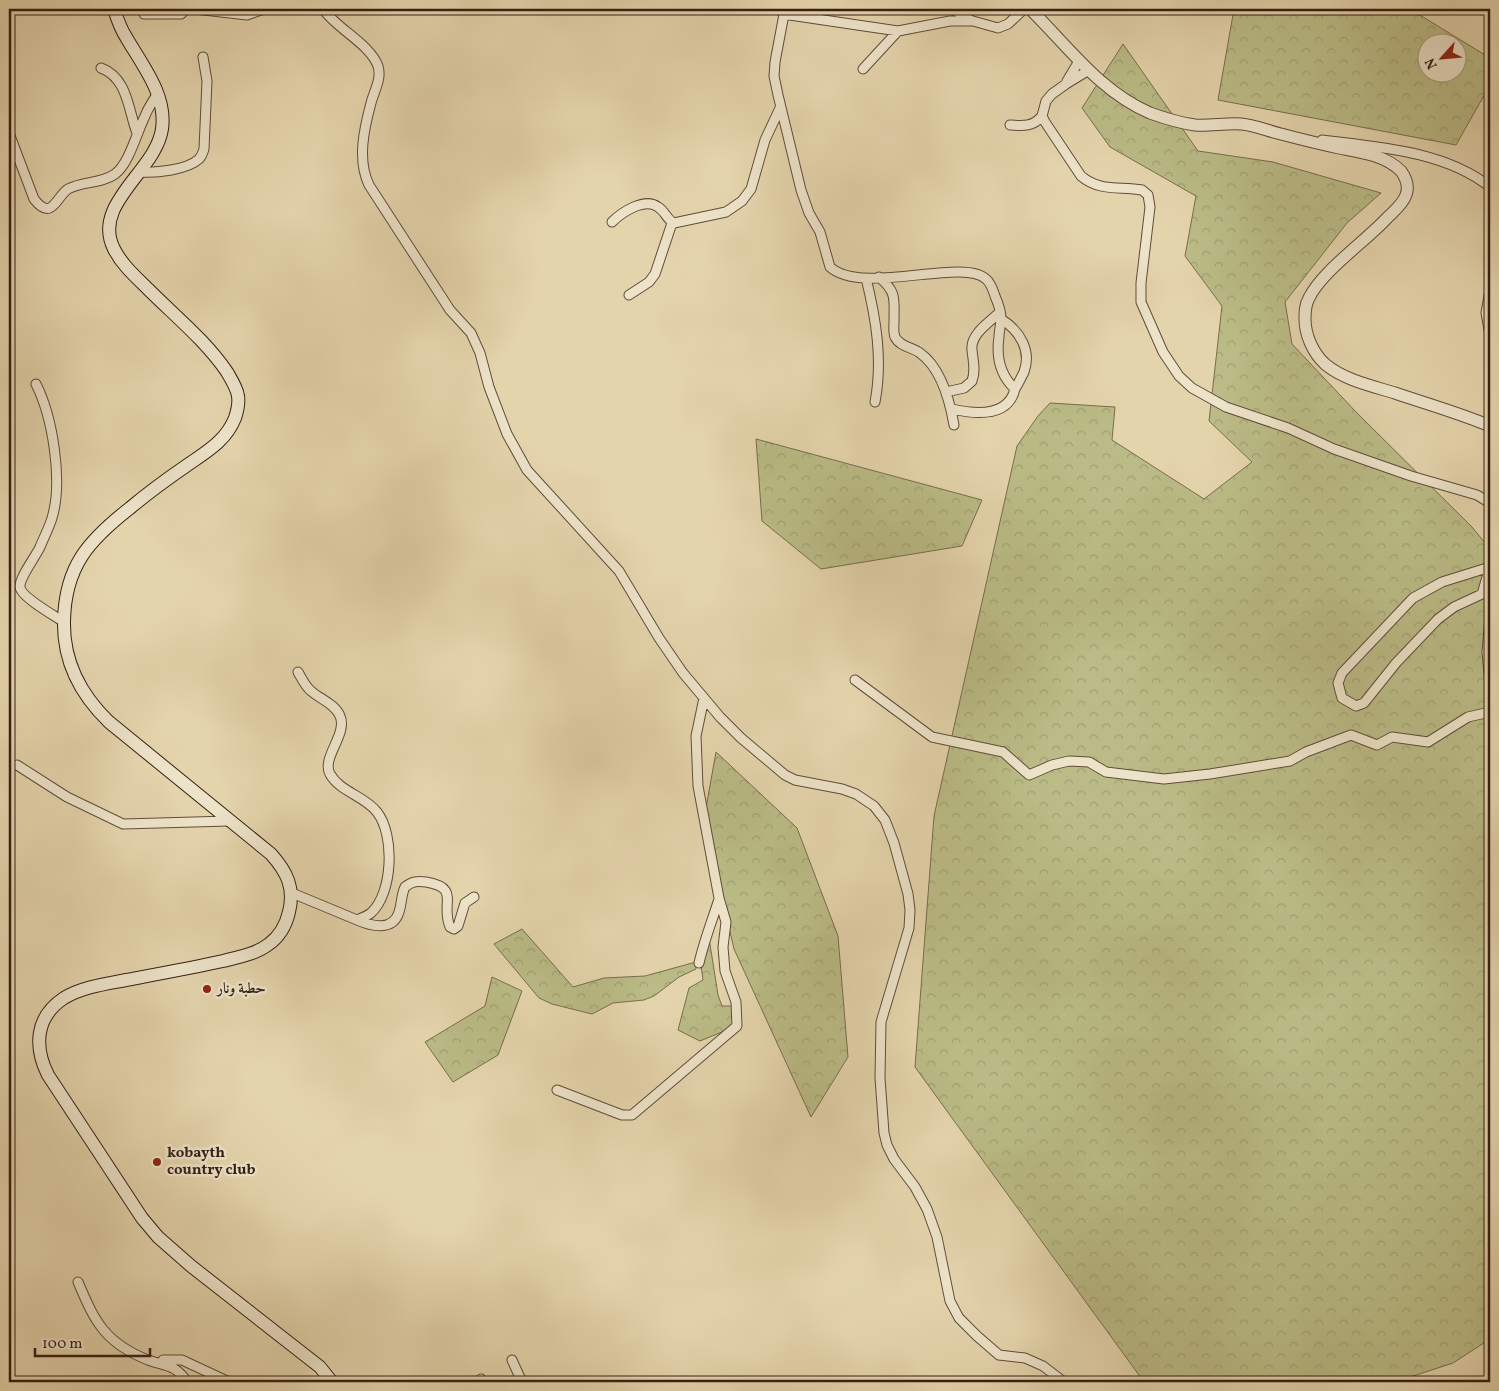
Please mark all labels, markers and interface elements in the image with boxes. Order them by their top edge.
north arrow [1416,32,1466,82]
text: N [1421,54,1443,72]
place label: حطبة ونار [215,979,266,1000]
marker: حطبة ونار [201,983,213,995]
place label: kobayth country club [167,1143,256,1181]
marker: kobayth country club [151,1156,163,1168]
scale bar [35,1326,150,1358]
text: 100 m [42,1334,82,1355]

